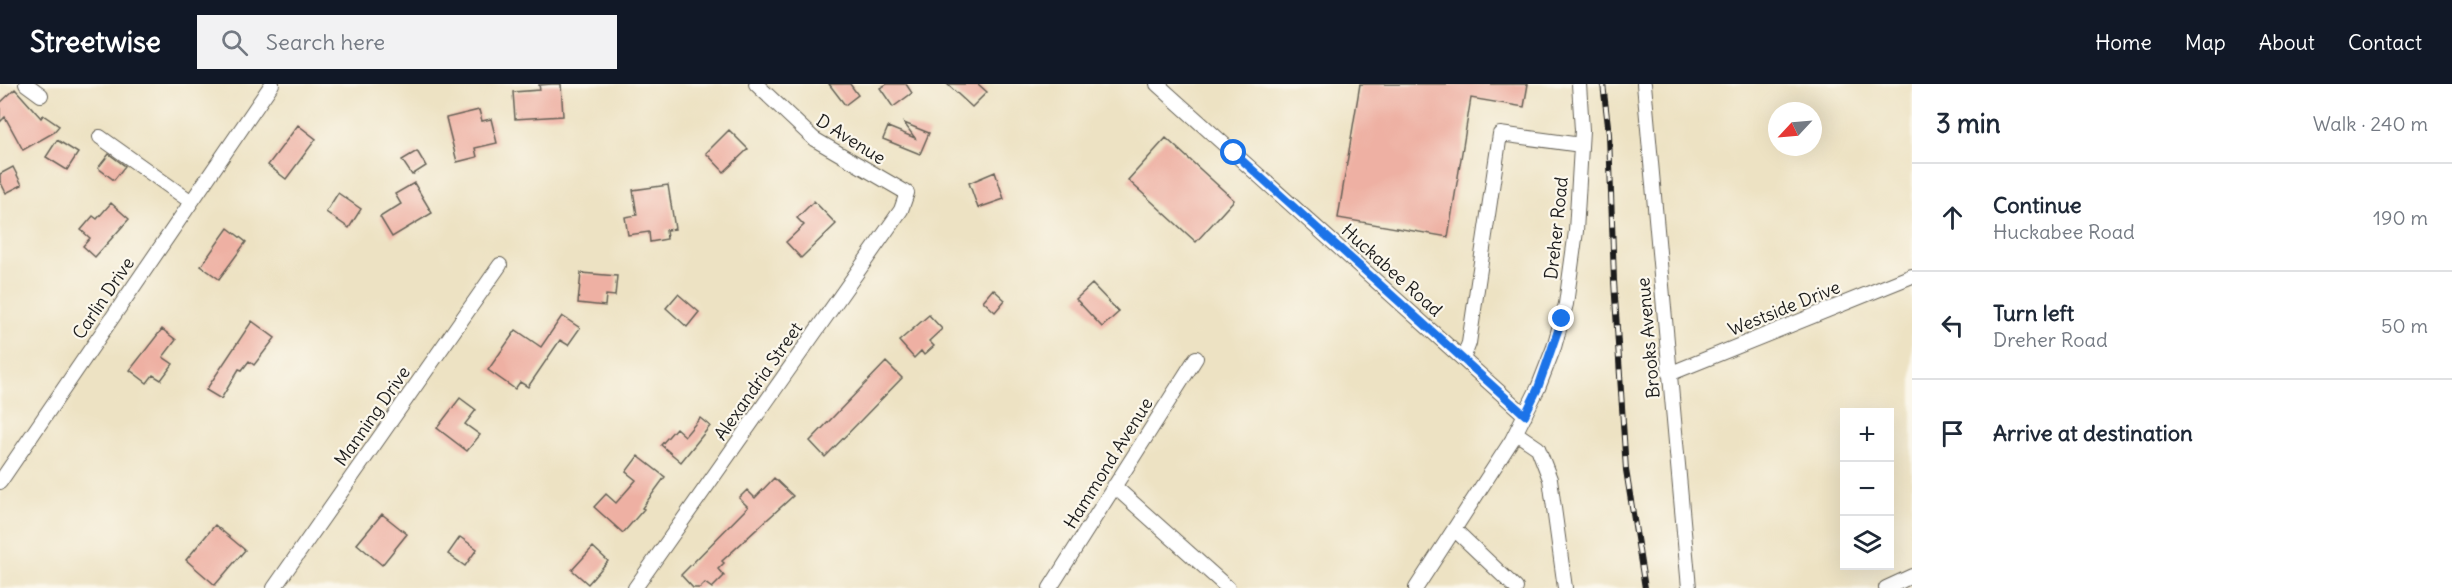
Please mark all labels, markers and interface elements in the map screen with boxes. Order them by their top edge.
search box [197,15,617,69]
text: Streetwise [30,24,161,60]
icon: search [218,26,251,59]
text: Search here [266,28,385,56]
text: Home [2095,29,2152,56]
text: Map [2185,29,2226,56]
text: About [2259,29,2315,56]
text: Contact [2348,29,2422,56]
north arrow [1768,102,1822,156]
text: 3 min [1936,107,2001,140]
street label: D Avenue [812,109,890,169]
text: Walk · 240 m [2313,111,2428,136]
route start [1220,139,1246,165]
street label: Dreher Road [1539,175,1573,281]
text: Continue [1993,191,2082,219]
icon: ahead [1936,201,1969,234]
text: 190 m [2373,205,2428,230]
street label: Huckabee Road [1337,219,1447,322]
text: Huckabee Road [1993,219,2135,244]
street label: Carlin Drive [67,252,139,344]
street label: Westside Drive [1725,275,1843,341]
street label: Brooks Avenue [1631,277,1665,399]
text: Turn left [1993,299,2074,327]
route end [1548,305,1574,331]
icon: left [1936,309,1969,342]
text: 50 m [2381,313,2428,338]
street label: Alexandria Street [709,317,807,445]
text: Dreher Road [1993,327,2108,352]
street label: Manning Drive [329,362,415,470]
street label: Hammond Avenue [1058,393,1158,533]
map controls [1840,408,1894,570]
button: + [1840,408,1894,462]
icon: arrive [1936,417,1969,450]
text: Arrive at destination [1993,419,2193,447]
button: − [1840,462,1894,516]
button: layers [1840,516,1894,570]

